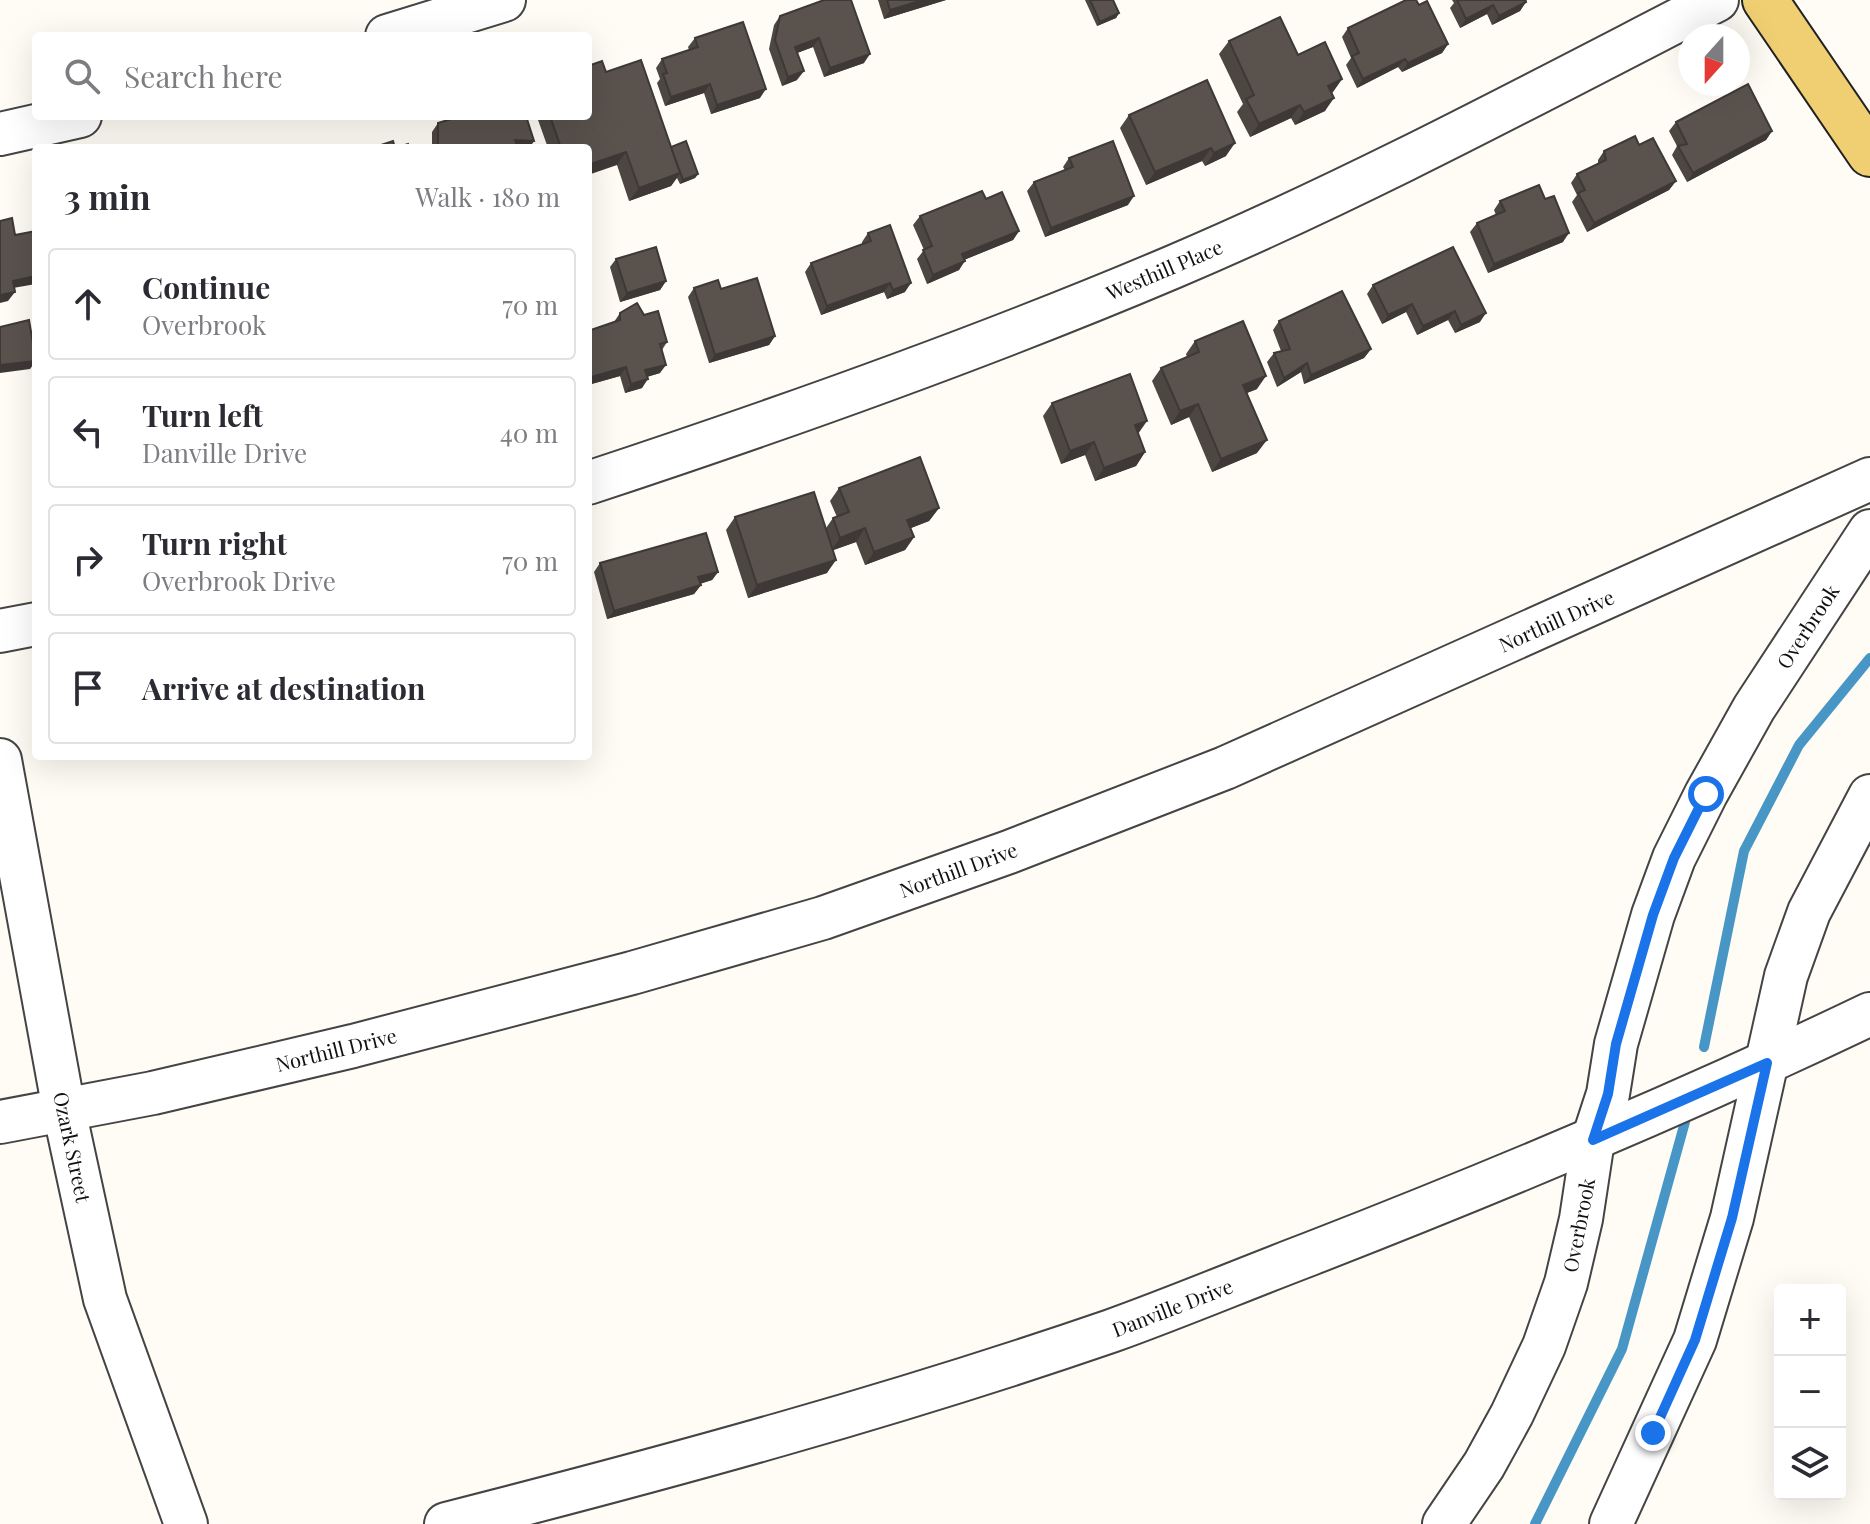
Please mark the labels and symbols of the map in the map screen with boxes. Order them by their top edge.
north arrow [1678,24,1750,96]
street label: Westhill Place [1101,232,1226,306]
street label: Overbrook [1770,579,1844,673]
street label: Northill Drive [1494,583,1618,657]
route start [1688,776,1724,812]
street label: Northill Drive [895,835,1021,903]
street label: Northill Drive [273,1021,399,1077]
street label: Ozark Street [48,1089,98,1206]
street label: Overbrook [1556,1176,1600,1274]
street label: Danville Drive [1108,1272,1236,1342]
route end [1635,1415,1671,1451]

